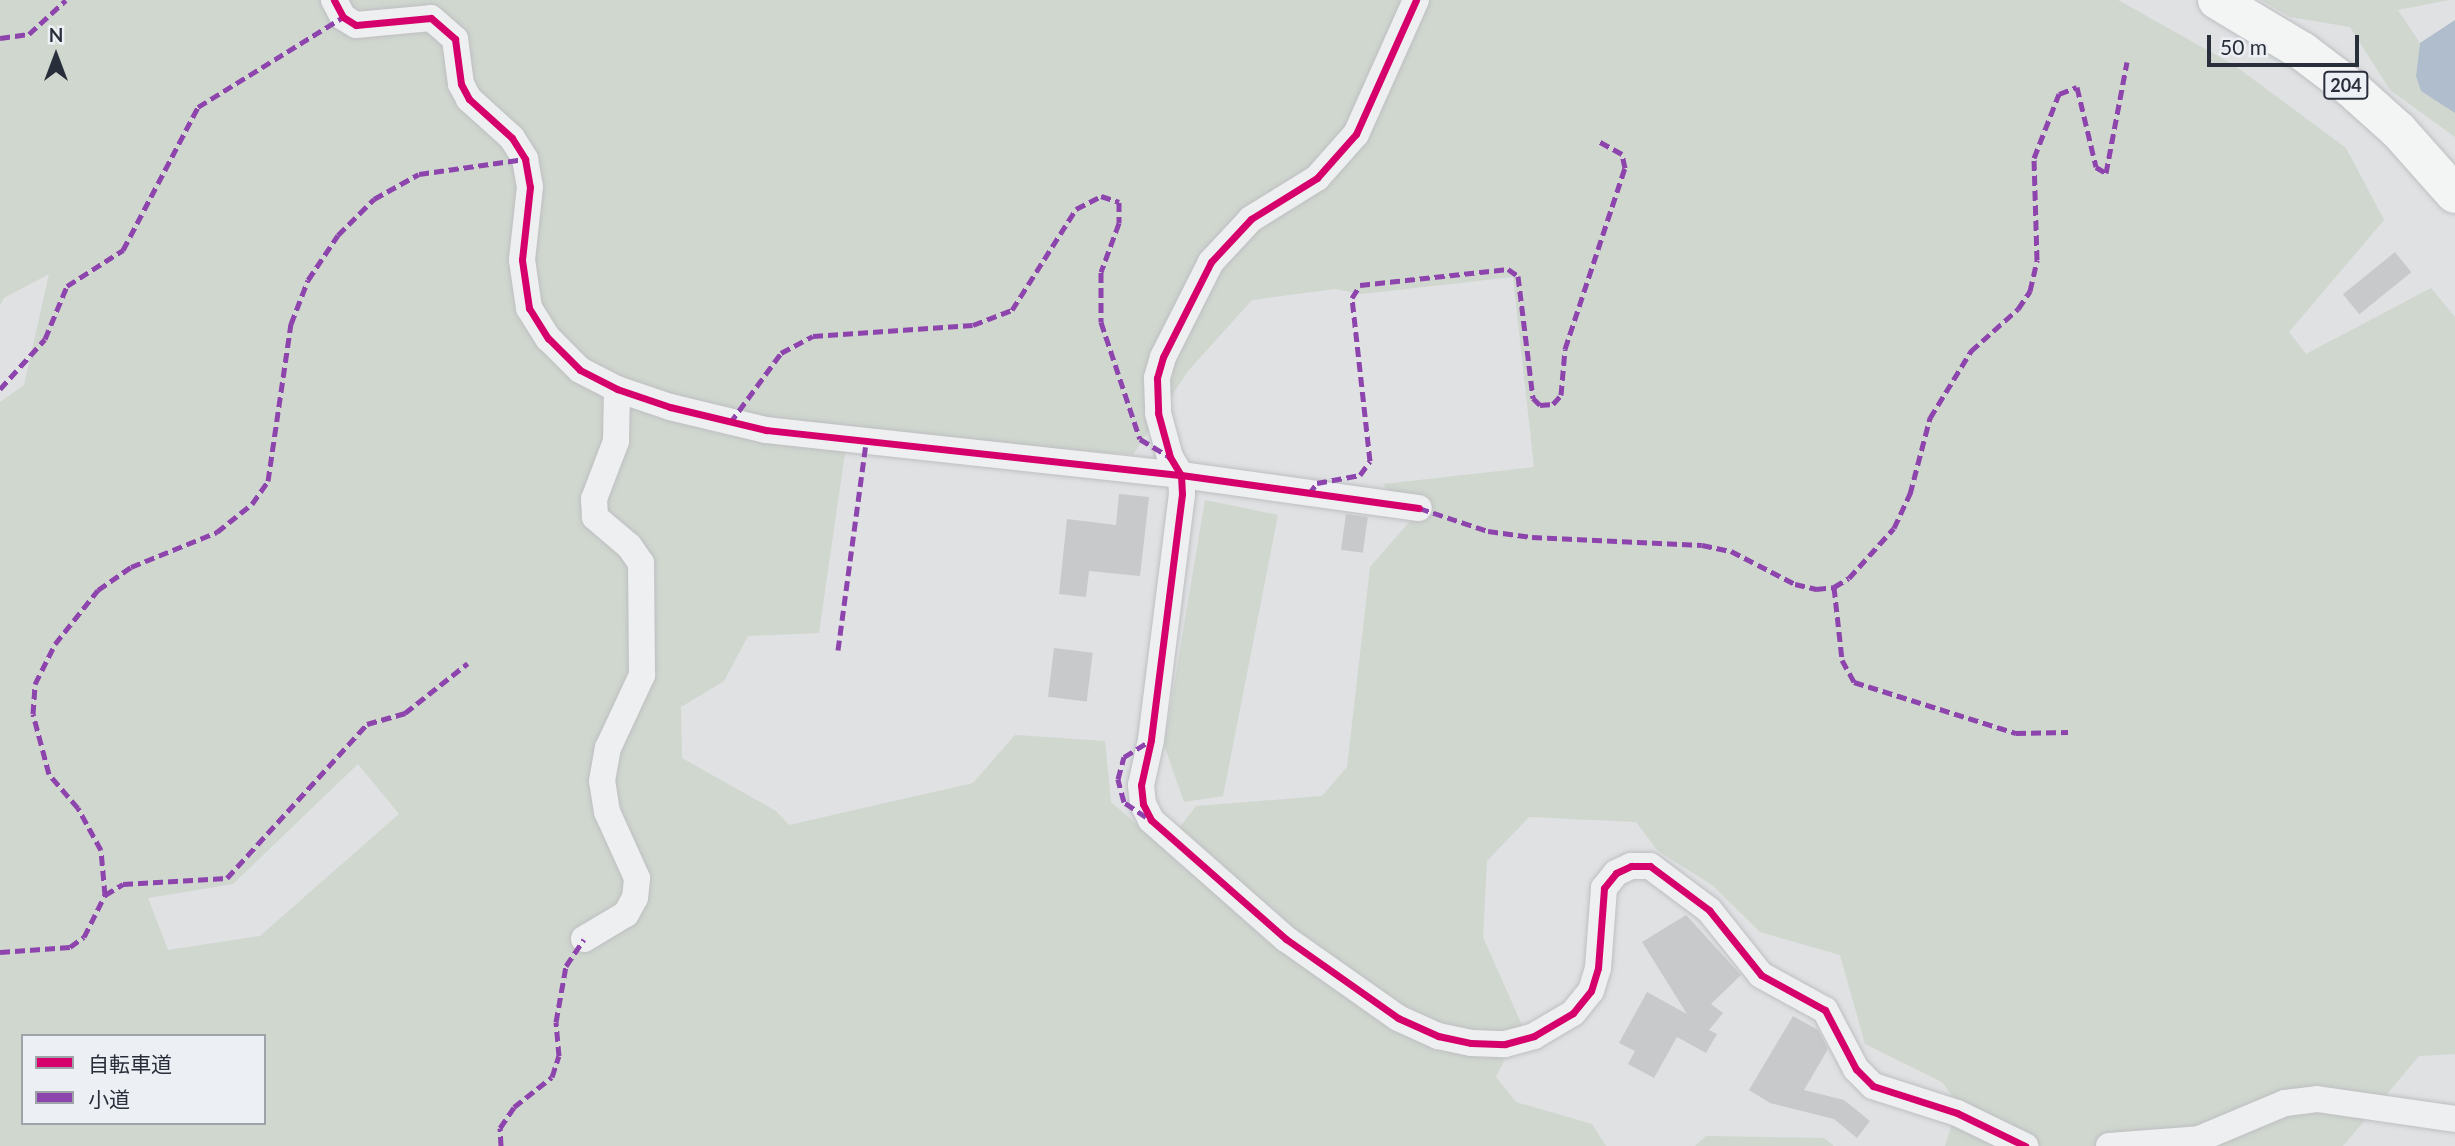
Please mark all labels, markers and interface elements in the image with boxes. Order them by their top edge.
north arrow [21,21,91,91]
scale bar [2210,21,2362,65]
text: N [49,23,63,46]
text: 50 m [2220,34,2267,59]
road number: 204 [2323,70,2369,100]
legend [21,1034,266,1125]
text: 自転車道 [88,1051,172,1076]
text: 小道 [88,1086,130,1111]

